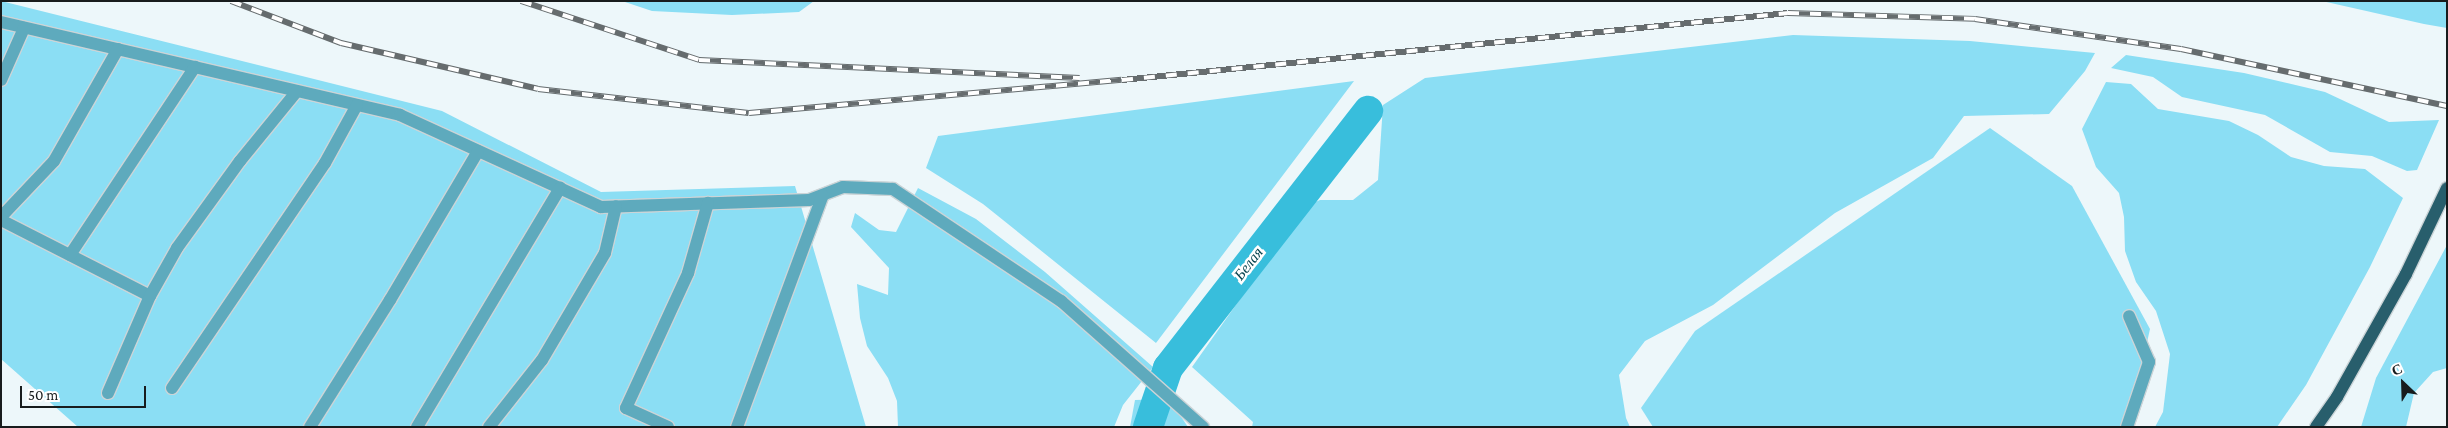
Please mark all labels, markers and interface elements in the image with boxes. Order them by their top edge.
water label: Белая [1231,244,1267,284]
north arrow [2378,358,2428,408]
text: С [2389,360,2405,379]
scale bar [22,376,149,408]
text: 50 m [28,387,58,403]

